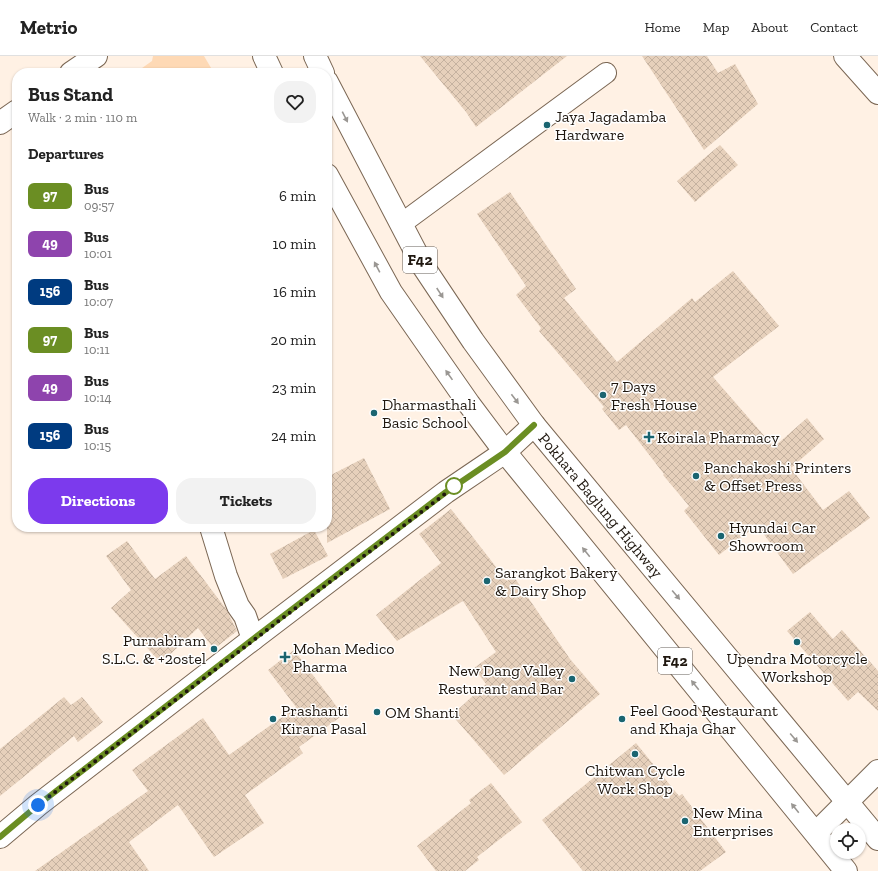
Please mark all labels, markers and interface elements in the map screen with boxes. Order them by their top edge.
text: Metrio [20,16,77,39]
text: Home [645,19,681,36]
text: Map [703,19,729,36]
text: About [751,19,788,36]
text: Contact [810,19,858,36]
button: heart [274,81,316,123]
text: Bus Stand [28,83,113,106]
place label: Jaya Jagadamba Hardware [555,107,666,144]
text: Walk · 2 min · 110 m [28,110,137,125]
one-way arrow [341,111,348,123]
marker: Jaya Jagadamba Hardware [542,120,552,130]
text: Departures [28,145,104,163]
text: Bus [84,180,109,198]
text: 97 [43,187,57,204]
text: 6 min [279,187,316,205]
text: 09:57 [84,198,114,213]
text: Bus [84,228,109,246]
text: 49 [42,235,58,252]
text: 10 min [272,235,316,253]
text: 10:01 [84,246,112,261]
road number: F42 [403,247,437,273]
one-way arrow [374,261,380,273]
text: Bus [84,276,109,294]
text: 156 [40,283,60,300]
text: 16 min [273,283,316,301]
one-way arrow [436,287,444,298]
text: 10:07 [84,294,113,309]
text: Bus [84,324,109,342]
text: 97 [43,331,57,348]
text: 20 min [270,331,316,349]
text: 10:11 [84,342,109,357]
one-way arrow [445,370,453,381]
text: Bus [84,372,109,390]
place label: 7 Days Fresh House [611,377,697,414]
text: 49 [42,379,58,396]
text: 23 min [272,379,316,397]
text: 10:14 [84,390,111,405]
marker: 7 Days Fresh House [598,390,608,400]
one-way arrow [511,393,519,404]
place label: Dharmasthali Basic School [382,395,477,432]
marker: Dharmasthali Basic School [369,408,379,418]
text: Bus [84,420,109,438]
text: 156 [40,427,60,444]
text: 24 min [271,427,316,445]
place label: Koirala Pharmacy [657,428,780,447]
street label: Pokhara Baglung Highway [535,429,667,582]
marker: Koirala Pharmacy [644,432,654,442]
text: 10:15 [84,438,111,453]
place label: Panchakoshi Printers & Offset Press [704,458,851,495]
marker: Panchakoshi Printers & Offset Press [691,471,701,481]
unlabelled marker [445,477,463,495]
button: Directions [28,478,168,524]
button: Tickets [176,478,316,524]
place label: Hyundai Car Showroom [729,518,817,555]
marker: Hyundai Car Showroom [716,531,726,541]
one-way arrow [582,547,591,558]
place label: Sarangkot Bakery & Dairy Shop [495,563,618,600]
marker: Sarangkot Bakery & Dairy Shop [482,576,492,586]
one-way arrow [671,589,680,600]
place label: Purnabiram S.L.C. & +2ostel [102,631,206,668]
marker: Upendra Motorcycle Workshop [792,637,802,647]
place label: Mohan Medico Pharma [293,639,395,676]
marker: Purnabiram S.L.C. & +2ostel [209,644,219,654]
road number: F42 [658,648,692,674]
place label: Upendra Motorcycle Workshop [727,649,867,686]
marker: Mohan Medico Pharma [280,652,290,662]
place label: New Dang Valley Resturant and Bar [438,661,565,698]
marker: New Dang Valley Resturant and Bar [567,674,577,684]
one-way arrow [691,680,700,691]
place label: Prashanti Kirana Pasal [281,701,367,738]
place label: Feel Good Restaurant and Khaja Ghar [630,701,778,738]
place label: OM Shanti [385,703,460,722]
marker: OM Shanti [372,707,382,717]
marker: Prashanti Kirana Pasal [268,714,278,724]
marker: Feel Good Restaurant and Khaja Ghar [617,714,627,724]
one-way arrow [790,732,799,743]
marker: Chitwan Cycle Work Shop [630,749,640,759]
place label: Chitwan Cycle Work Shop [585,761,685,798]
your location [28,795,48,815]
one-way arrow [791,802,800,813]
place label: New Mina Enterprises [693,803,773,840]
marker: New Mina Enterprises [680,816,690,826]
map controls [830,823,866,859]
button: locate [830,823,866,859]

